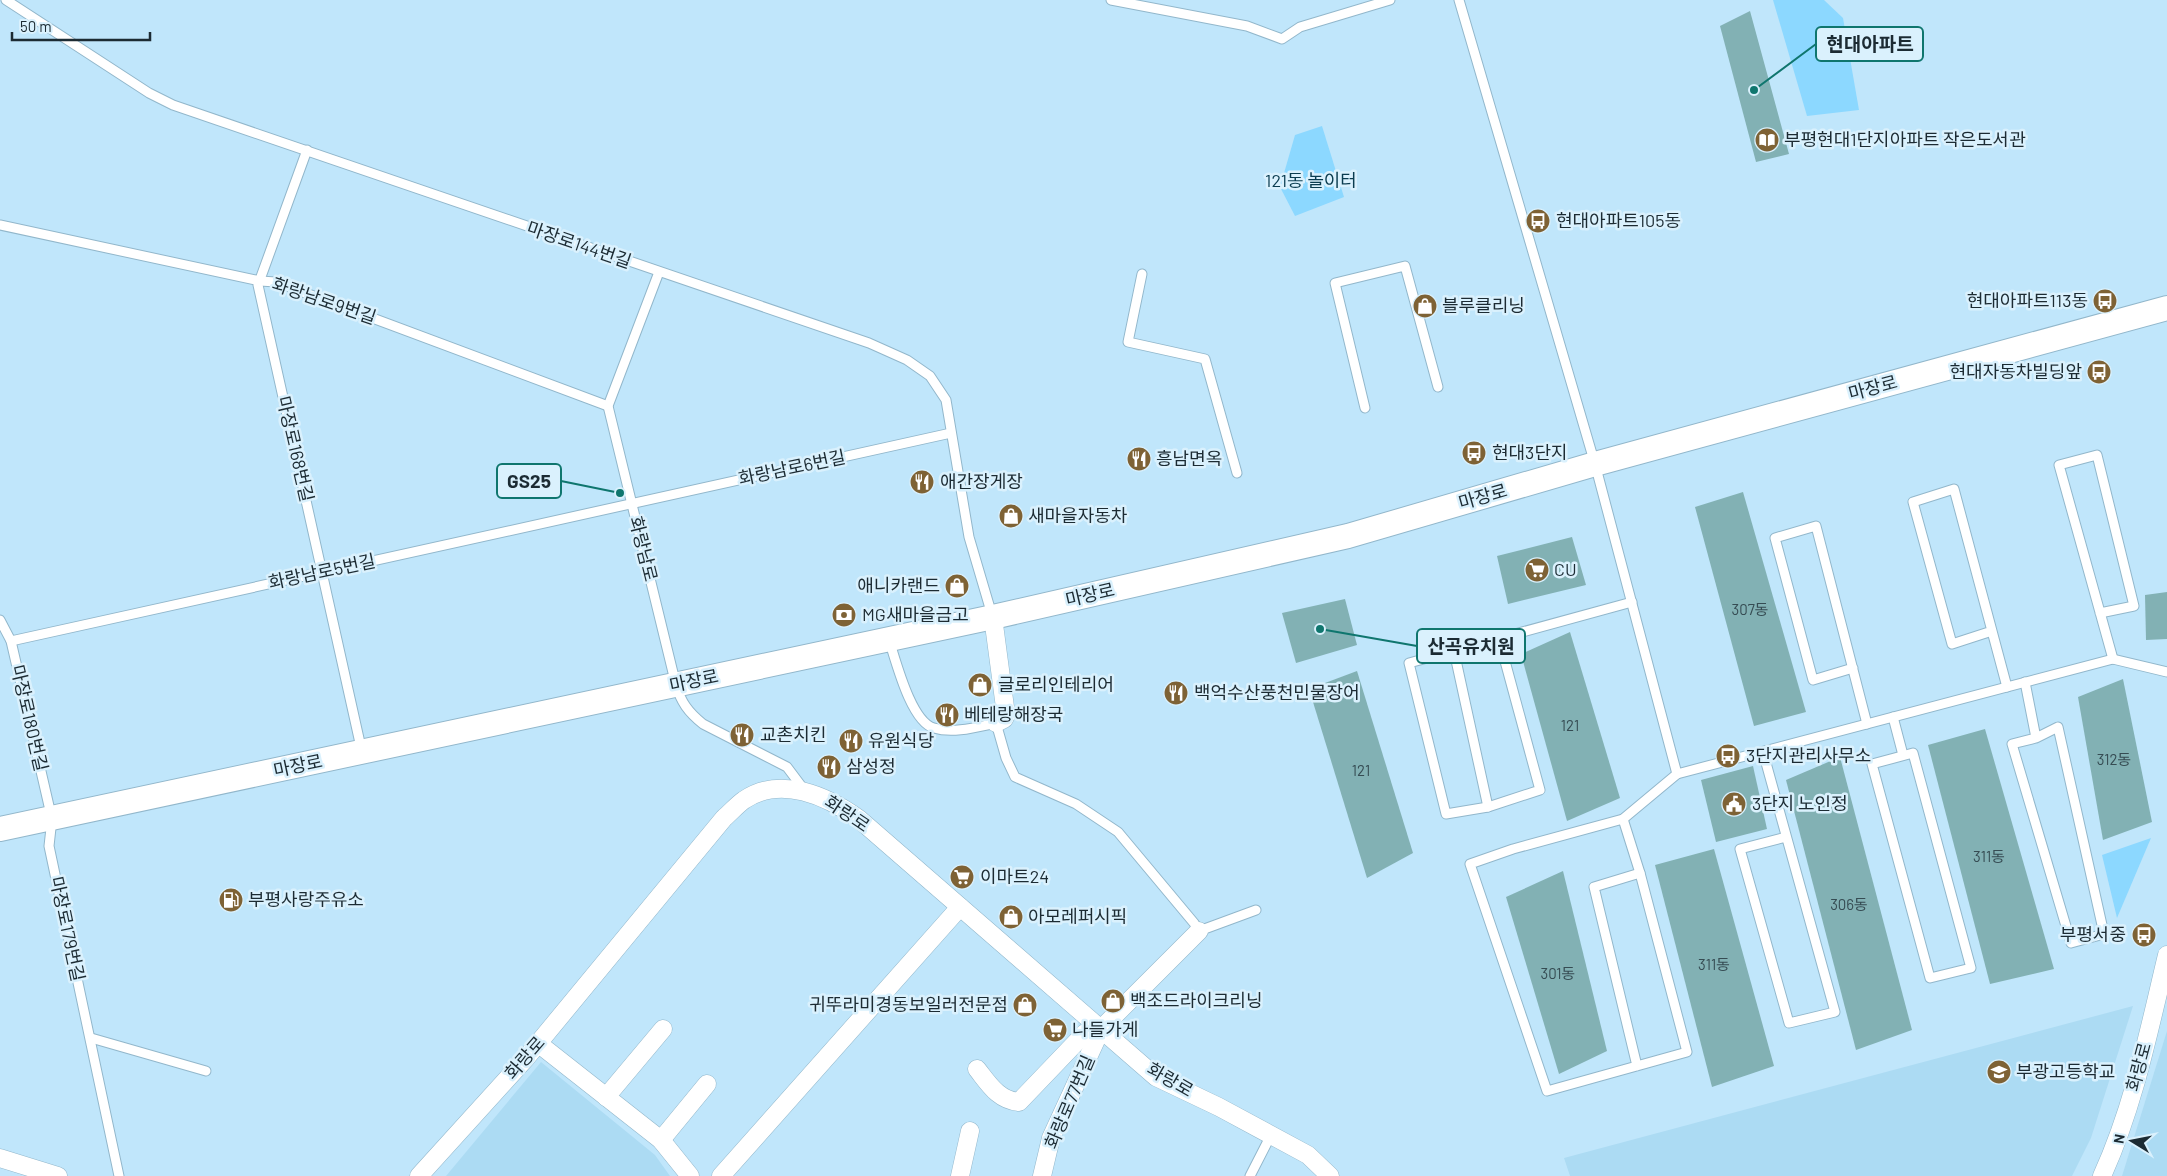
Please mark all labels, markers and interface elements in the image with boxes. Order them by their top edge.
scale bar [12,10,150,42]
text: 50 m [20,17,52,35]
callout: 현대아파트 [1816,27,1923,61]
text: 현대아파트 [1826,32,1914,55]
library icon: 부평현대1단지아파트 작은도서관 [1754,127,1780,153]
place label: 부평현대1단지아파트 작은도서관 [1784,128,2026,150]
park label: 121동 놀이터 [1265,169,1357,191]
bus stop icon: 현대아파트105동 [1525,208,1551,234]
place label: 현대아파트105동 [1556,209,1681,231]
street label: 마장로144번길 [524,216,634,272]
street label: 화랑남로9번길 [269,272,379,328]
bus stop icon: 현대아파트113동 [2092,288,2118,314]
place label: 현대아파트113동 [1967,289,2088,311]
shop icon: 블루클리닝 [1412,293,1438,319]
place label: 블루클리닝 [1442,294,1525,316]
bus stop icon: 현대자동차빌딩앞 [2086,359,2112,385]
place label: 현대자동차빌딩앞 [1950,360,2082,382]
street label: 마장로 [1846,370,1900,404]
street label: 마장로168번길 [273,394,319,504]
bus stop icon: 현대3단지 [1461,440,1487,466]
place label: 현대3단지 [1492,441,1568,463]
street label: 화랑남로6번길 [736,445,847,489]
restaurant icon: 흥남면옥 [1126,446,1152,472]
place label: 흥남면옥 [1156,447,1222,469]
callout: GS25 [497,464,561,498]
text: GS25 [507,469,551,492]
restaurant icon: 애간장게장 [909,469,935,495]
place label: 애간장게장 [940,470,1023,492]
street label: 마장로 [1456,479,1510,513]
shop icon: 새마을자동차 [998,503,1024,529]
place label: 새마을자동차 [1028,504,1128,526]
street label: 화랑남로 [625,514,663,584]
street label: 화랑남로5번길 [266,549,377,593]
supermarket icon: CU [1524,557,1550,583]
place label: CU [1554,558,1577,580]
shop icon: 애니카랜드 [944,573,970,599]
place label: 애니카랜드 [857,574,940,596]
street label: 마장로 [1063,578,1116,610]
house number: 307동 [1731,600,1769,618]
bank icon: MG새마을금고 [831,602,857,628]
place label: MG새마을금고 [862,603,969,625]
callout: 산곡유치원 [1417,629,1525,663]
text: 산곡유치원 [1427,634,1515,657]
street label: 마장로180번길 [7,662,53,773]
street label: 마장로 [667,664,720,696]
shop icon: 글로리인테리어 [967,672,993,698]
place label: 글로리인테리어 [998,673,1114,695]
restaurant icon: 백억수산풍천민물장어 [1163,680,1189,706]
place label: 백억수산풍천민물장어 [1194,681,1360,703]
restaurant icon: 베테랑해장국 [934,702,960,728]
place label: 베테랑해장국 [964,703,1063,725]
house number: 121 [1561,716,1579,734]
restaurant icon: 교촌치킨 [729,722,755,748]
place label: 교촌치킨 [760,723,826,745]
restaurant icon: 유원식당 [838,728,864,754]
place label: 유원식당 [868,729,934,751]
bus stop icon: 3단지관리사무소 [1715,743,1741,769]
place label: 3단지관리사무소 [1746,744,1871,766]
street label: 마장로 [271,749,324,781]
house number: 312동 [2097,750,2131,768]
restaurant icon: 삼성정 [816,754,842,780]
place label: 삼성정 [846,755,896,777]
house number: 121 [1352,761,1370,779]
street label: 화랑로 [821,790,874,836]
public building icon: 3단지 노인정 [1721,791,1747,817]
place label: 3단지 노인정 [1752,792,1848,814]
house number: 311동 [1973,847,2005,865]
supermarket icon: 이마트24 [949,864,975,890]
place label: 이마트24 [980,865,1049,887]
street label: 마장로179번길 [46,874,90,983]
fuel station icon: 부평사랑주유소 [218,887,244,913]
place label: 부평사랑주유소 [248,888,364,910]
house number: 306동 [1830,895,1868,913]
shop icon: 아모레퍼시픽 [998,904,1024,930]
place label: 아모레퍼시픽 [1028,905,1127,927]
bus stop icon: 부평서중 [2131,922,2157,948]
place label: 부평서중 [2060,923,2126,945]
house number: 311동 [1698,955,1730,973]
house number: 301동 [1541,964,1575,982]
shop icon: 백조드라이크리닝 [1100,988,1126,1014]
place label: 백조드라이크리닝 [1130,989,1262,1011]
shop icon: 귀뚜라미경동보일러전문점 [1012,992,1038,1018]
place label: 귀뚜라미경동보일러전문점 [809,993,1008,1015]
supermarket icon: 나들가게 [1042,1017,1068,1043]
place label: 나들가게 [1072,1018,1138,1040]
street label: 화랑로 [500,1031,549,1083]
street label: 화랑로 [2121,1040,2155,1094]
street label: 화랑로77번길 [1039,1051,1099,1152]
street label: 화랑로 [1143,1057,1198,1101]
school or university icon: 부광고등학교 [1986,1059,2012,1085]
place label: 부광고등학교 [2016,1060,2115,1082]
north arrow [2107,1116,2157,1166]
text: N [2110,1133,2128,1145]

